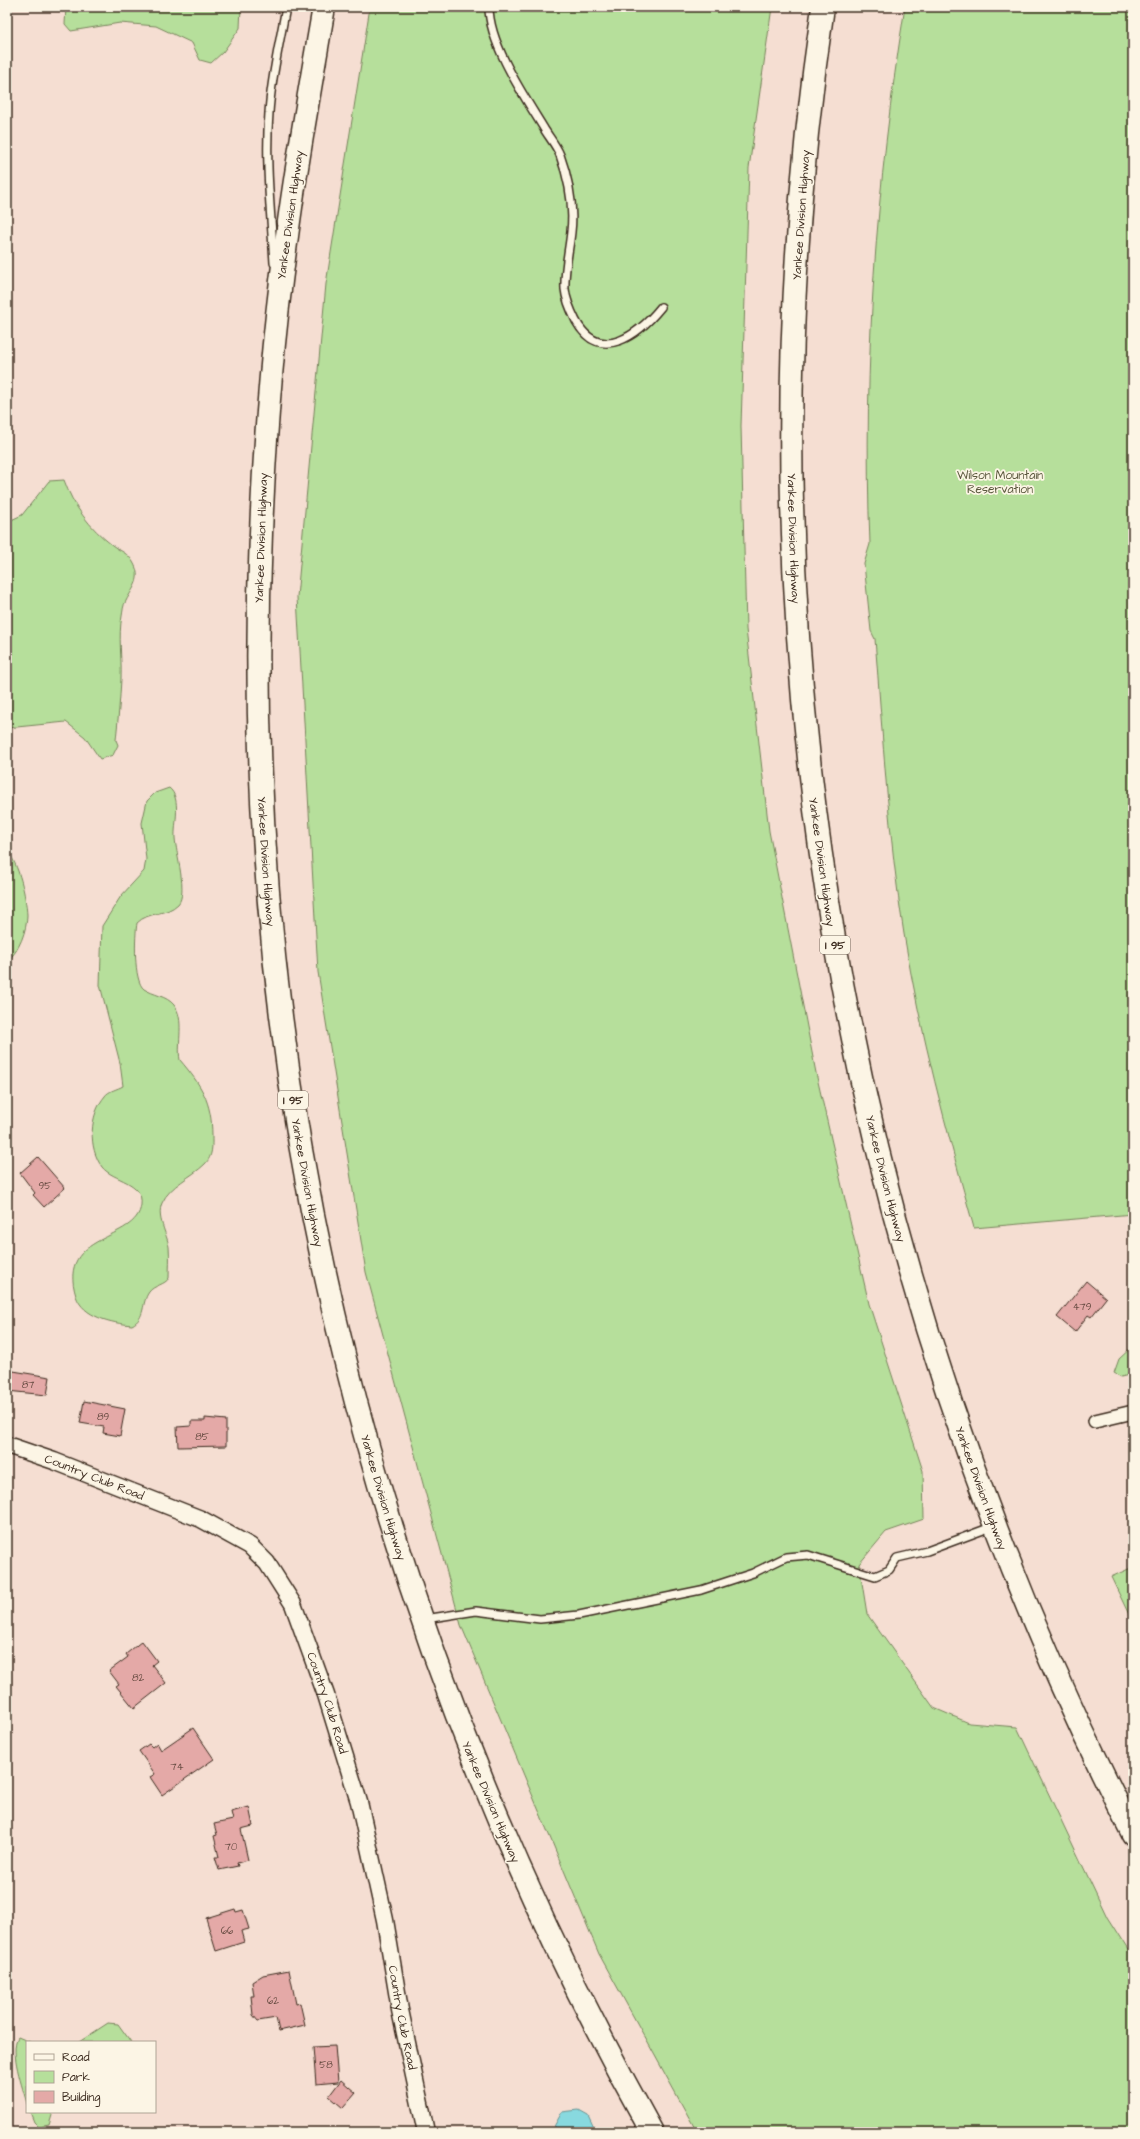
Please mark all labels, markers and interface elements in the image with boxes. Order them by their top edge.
street label: Yankee Division Highway [273,149,309,281]
street label: Yankee Division Highway [788,149,816,281]
park label: Wilson Mountain Reservation [957,467,1043,498]
street label: Yankee Division Highway [251,472,273,603]
street label: Yankee Division Highway [783,473,804,605]
street label: Yankee Division Highway [253,796,279,928]
street label: Yankee Division Highway [803,796,839,928]
road number: I 95 [820,936,850,954]
road number: I 95 [278,1091,308,1109]
street label: Yankee Division Highway [861,1113,910,1245]
street label: Yankee Division Highway [287,1117,327,1249]
house number: 95 [39,1179,51,1193]
house number: 479 [1073,1300,1092,1314]
house number: 87 [22,1378,34,1392]
house number: 89 [97,1410,109,1424]
street label: Yankee Division Highway [949,1424,1011,1553]
house number: 85 [195,1430,209,1444]
street label: Yankee Division Highway [356,1433,410,1563]
street label: Country Club Road [42,1450,146,1505]
street label: Country Club Road [302,1650,352,1756]
house number: 82 [132,1671,144,1685]
street label: Yankee Division Highway [456,1739,524,1866]
house number: 74 [171,1760,184,1774]
house number: 70 [225,1840,237,1854]
house number: 66 [221,1924,234,1938]
street label: Country Club Road [384,1964,421,2071]
house number: 62 [267,1994,279,2008]
legend [26,2041,156,2113]
text: Road [62,2049,90,2066]
house number: 58 [319,2058,333,2072]
text: Park [62,2069,90,2086]
text: Building [62,2089,100,2107]

